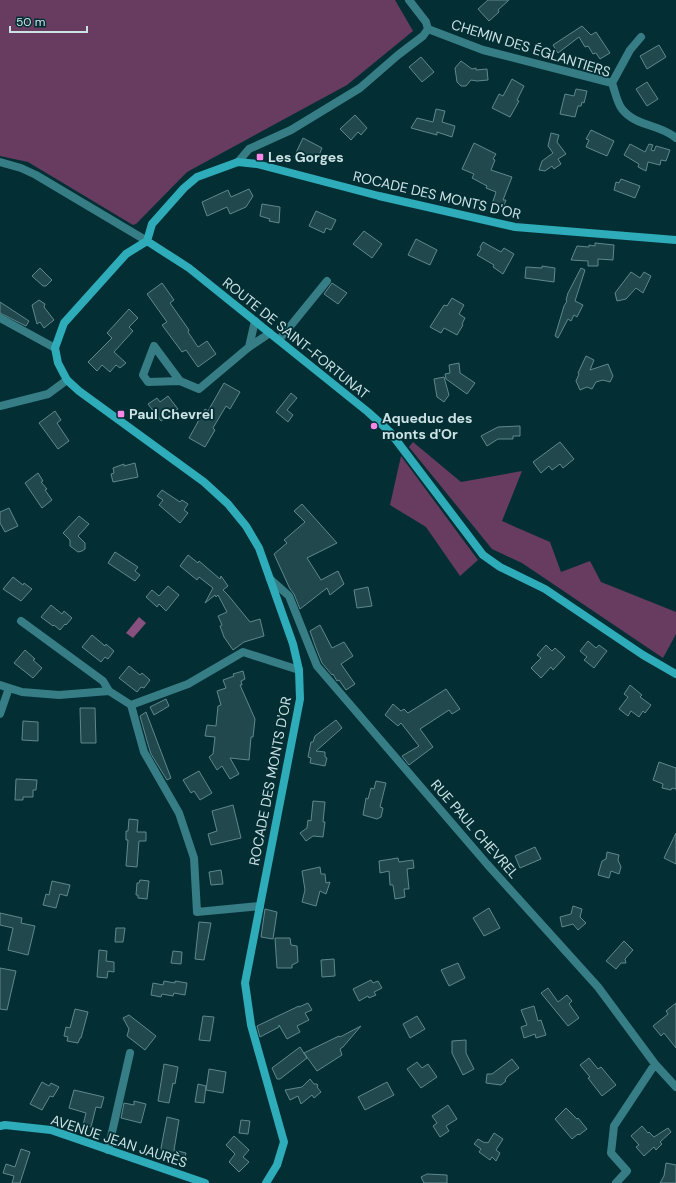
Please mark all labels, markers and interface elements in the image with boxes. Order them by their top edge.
scale bar [10,8,87,34]
text: 50 m [16,14,45,30]
street label: CHEMIN DES ÉGLANTIERS [449,15,613,81]
place label: Les Gorges [268,148,344,166]
marker: Les Gorges [255,152,265,162]
street label: ROCADE DES MONTS D'OR [351,167,523,223]
street label: ROUTE DE SAINT-FORTUNAT [219,273,373,403]
place label: Paul Chevrel [129,405,214,423]
marker: Paul Chevrel [116,409,126,419]
place label: Aqueduc des monts d'Or [382,409,472,443]
marker: Aqueduc des monts d'Or [369,421,379,431]
street label: ROCADE DES MONTS D'OR [245,695,295,867]
street label: RUE PAUL CHEVREL [427,776,523,882]
street label: AVENUE JEAN JAURÈS [49,1110,189,1172]

